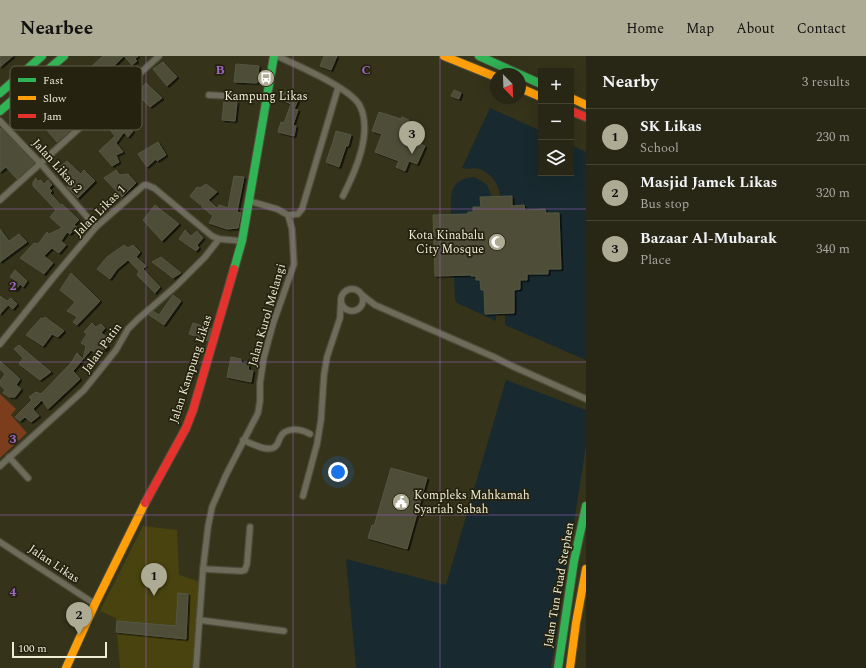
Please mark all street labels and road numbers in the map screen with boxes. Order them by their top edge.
street label: Jalan Likas 2 [27,135,87,197]
street label: Jalan Likas 1 [69,180,131,242]
street label: Jalan Kurol Melangi [243,261,291,369]
street label: Jalan Kampung Likas [165,312,217,426]
street label: Jalan Patin [77,319,127,377]
street label: Jalan Tun Fuad Stephen [539,521,579,649]
street label: Jalan Likas [24,540,84,588]

